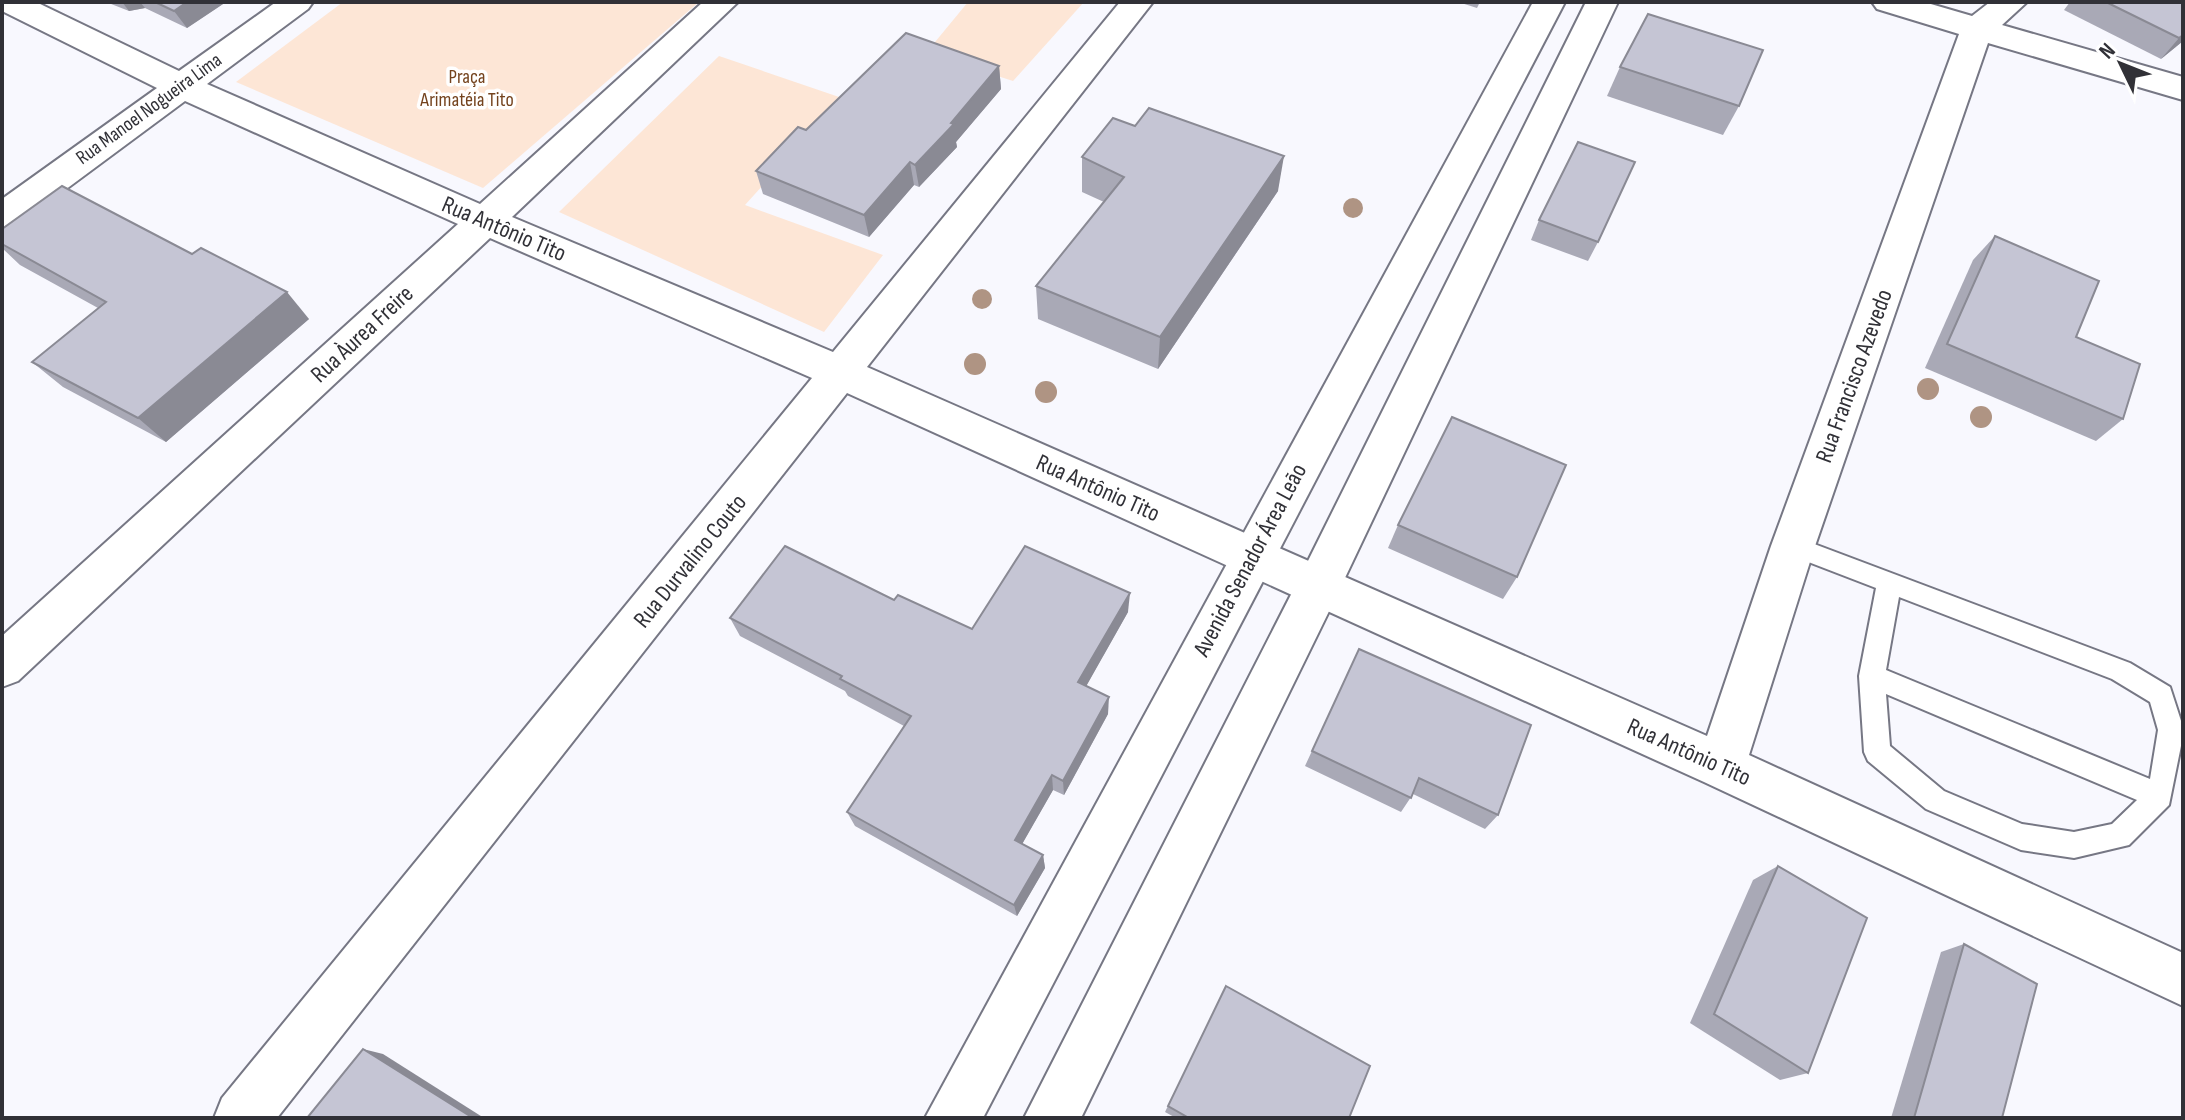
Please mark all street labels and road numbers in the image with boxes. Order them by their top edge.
street label: Rua Manoel Nogueira Lima [71,48,227,170]
street label: Rua Antônio Tito [437,190,571,268]
street label: Rua Àurea Freire [305,279,419,389]
street label: Rua Francisco Azevedo [1809,285,1899,467]
street label: Rua Antônio Tito [1032,448,1164,528]
street label: Avenida Senador Área Leão [1186,459,1313,662]
street label: Rua Durvalino Couto [627,488,753,634]
street label: Rua Antônio Tito [1623,712,1755,792]

